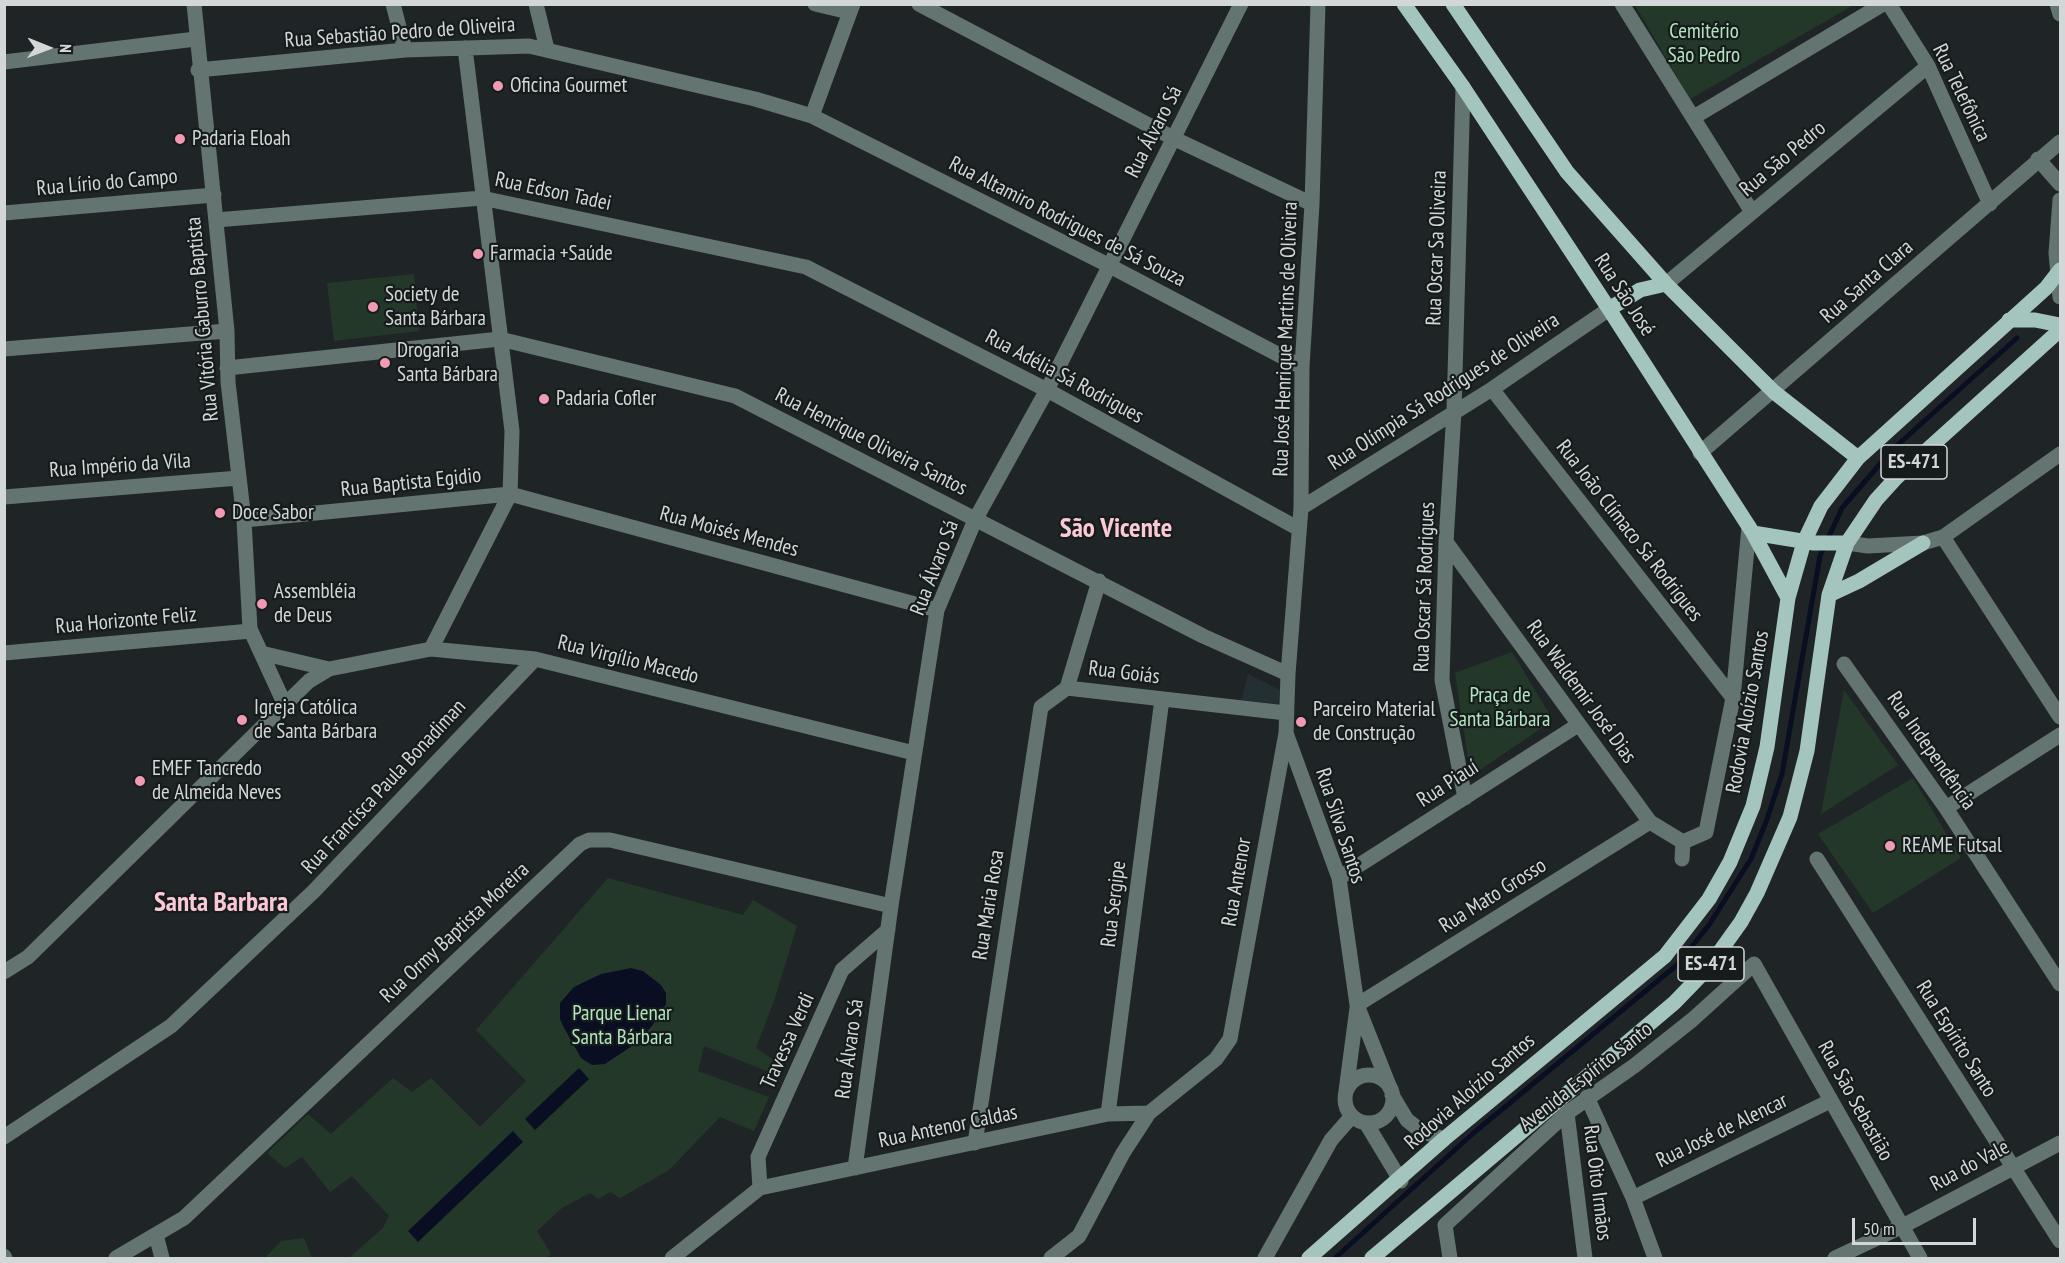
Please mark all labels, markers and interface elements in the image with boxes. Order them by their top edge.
street label: Rua Sebastião Pedro de Oliveira [284,12,516,54]
north arrow [18,18,78,78]
park label: Cemitério São Pedro [1668,19,1740,69]
street label: Rua Telefônica [1927,40,1995,146]
text: N [56,44,76,53]
place label: Oficina Gourmet [510,73,627,99]
marker: Oficina Gourmet [491,79,505,93]
street label: Rua Álvaro Sá [1120,82,1188,182]
street label: Rua São Pedro [1735,116,1831,202]
place label: Padaria Eloah [192,126,291,152]
marker: Padaria Eloah [173,132,187,146]
street label: Rua Altamiro Rodrigues de Sá Souza [945,151,1189,293]
street label: Rua Lírio do Campo [35,164,179,202]
street label: Rua Edson Tadei [493,167,613,217]
street label: Rua Oscar Sa Oliveira [1422,170,1452,326]
street label: Rua José Henrique Martins de Oliveira [1269,201,1303,477]
street label: Rua Vitória Gaburro Baptista [182,216,224,422]
street label: Rua Santa Clara [1816,235,1918,329]
place label: Farmacia +Saúde [490,241,613,267]
marker: Farmacia +Saúde [471,247,485,261]
street label: Rua São José [1588,249,1660,341]
place label: Society de Santa Bárbara [385,282,486,332]
marker: Society de Santa Bárbara [366,300,380,314]
street label: Rua Olímpia Sá Rodrigues de Oliveira [1324,308,1564,476]
street label: Rua Adélia Sá Rodrigues [981,325,1147,429]
place label: Drogaria Santa Bárbara [397,338,498,388]
marker: Drogaria Santa Bárbara [378,356,392,370]
street label: Rua Henrique Oliveira Santos [771,383,971,501]
place label: Padaria Cofler [556,386,656,412]
marker: Padaria Cofler [537,392,551,406]
street label: Rua João Clímaco Sá Rodrigues [1550,435,1708,627]
road number: ES-471 [1881,445,1947,479]
street label: Rua Império da Vila [48,448,192,484]
street label: Rua Baptista Egidio [340,463,482,503]
place label: Doce Sabor [232,500,314,526]
street label: Rua Moisés Mendes [657,501,801,563]
street label: Rua Oscar Sá Rodrigues [1409,501,1441,673]
marker: Doce Sabor [213,506,227,520]
district label: São Vicente [1060,513,1172,545]
street label: Rua Álvaro Sá [905,517,965,619]
place label: Assembléia de Deus [274,579,356,629]
marker: Assembléia de Deus [255,597,269,611]
street label: Rua Horizonte Feliz [54,602,198,640]
street label: Rua Waldemir José Dias [1521,616,1641,768]
street label: Rodovia Aloízio Santos [1721,629,1775,795]
street label: Rua Virgílio Macedo [555,630,701,690]
street label: Rua Goiás [1087,656,1161,690]
park label: Praça de Santa Bárbara [1450,683,1550,733]
street label: Rua Independência [1881,687,1981,815]
place label: Igreja Católica de Santa Bárbara [254,695,377,745]
street label: Rua Francisca Paula Bonadiman [297,695,471,879]
place label: Parceiro Material de Construção [1313,697,1435,747]
marker: Igreja Católica de Santa Bárbara [235,713,249,727]
marker: Parceiro Material de Construção [1294,715,1308,729]
street label: Rua Piauí [1413,755,1483,813]
place label: EMEF Tancredo de Almeida Neves [152,756,281,806]
street label: Rua Silva Santos [1309,765,1371,887]
marker: EMEF Tancredo de Almeida Neves [133,774,147,788]
place label: REAME Futsal [1902,833,2002,859]
street label: Rua Antenor [1217,836,1257,928]
marker: REAME Futsal [1883,839,1897,853]
street label: Rua Maria Rosa [968,848,1010,962]
street label: Rua Mato Grosso [1435,853,1551,939]
street label: Rua Ormy Baptista Moreira [375,857,535,1009]
street label: Rua Sergipe [1096,859,1132,949]
district label: Santa Barbara [154,887,288,919]
road number: ES-471 [1678,947,1744,981]
street label: Rua Espírito Santo [1910,976,2002,1102]
street label: Travessa Verdi [756,989,820,1093]
street label: Rua Álvaro Sá [831,998,869,1100]
park label: Parque Lienar Santa Bárbara [572,1001,672,1051]
street label: Avenida Espírito Santo [1514,1017,1658,1137]
street label: Rodovia Aloízio Santos [1400,1029,1540,1155]
street label: Rua São Sebastião [1812,1037,1898,1165]
street label: Rua José de Alencar [1652,1088,1792,1174]
street label: Rua Antenor Caldas [876,1100,1020,1154]
street label: Rua Oito Irmãos [1577,1124,1617,1242]
street label: Rua do Vale [1926,1135,2014,1197]
scale bar [1855,1206,1980,1244]
text: 50 m [1863,1217,1895,1240]

